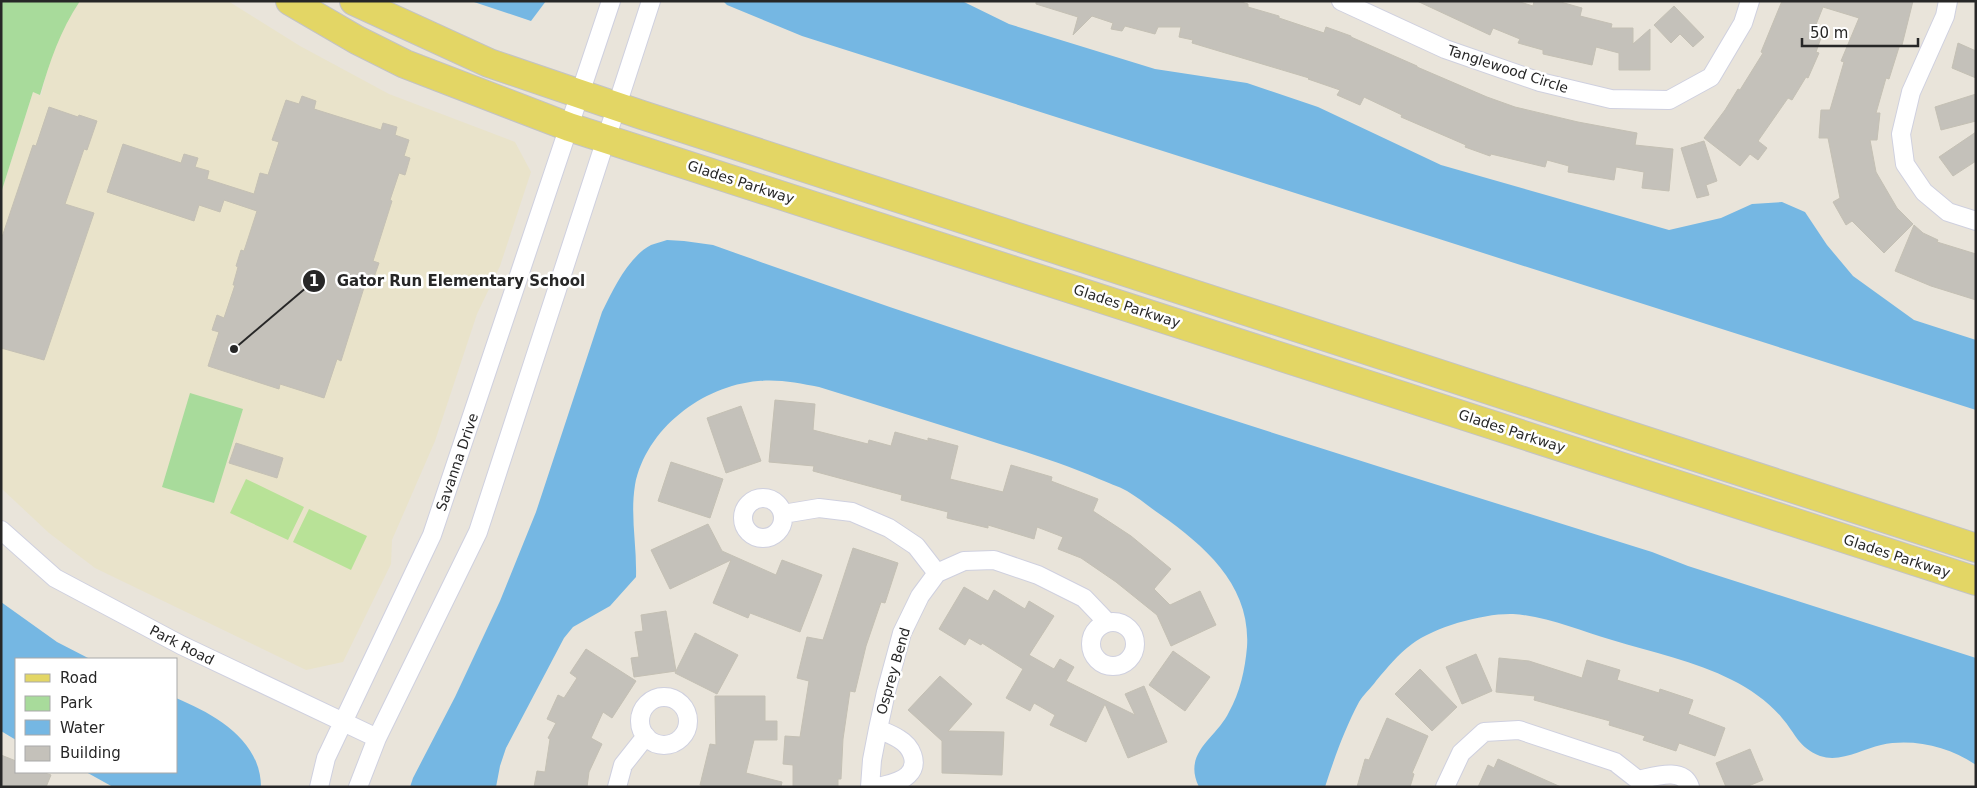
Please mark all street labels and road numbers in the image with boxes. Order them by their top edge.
street label: Tanglewood Circle [1445,42,1571,96]
street label: Glades Parkway [686,157,796,207]
street label: Glades Parkway [1072,281,1182,331]
street label: Glades Parkway [1457,406,1567,456]
street label: Savanna Drive [433,411,481,513]
street label: Glades Parkway [1842,531,1952,581]
street label: Park Road [147,622,217,668]
street label: Osprey Bend [873,626,913,716]

